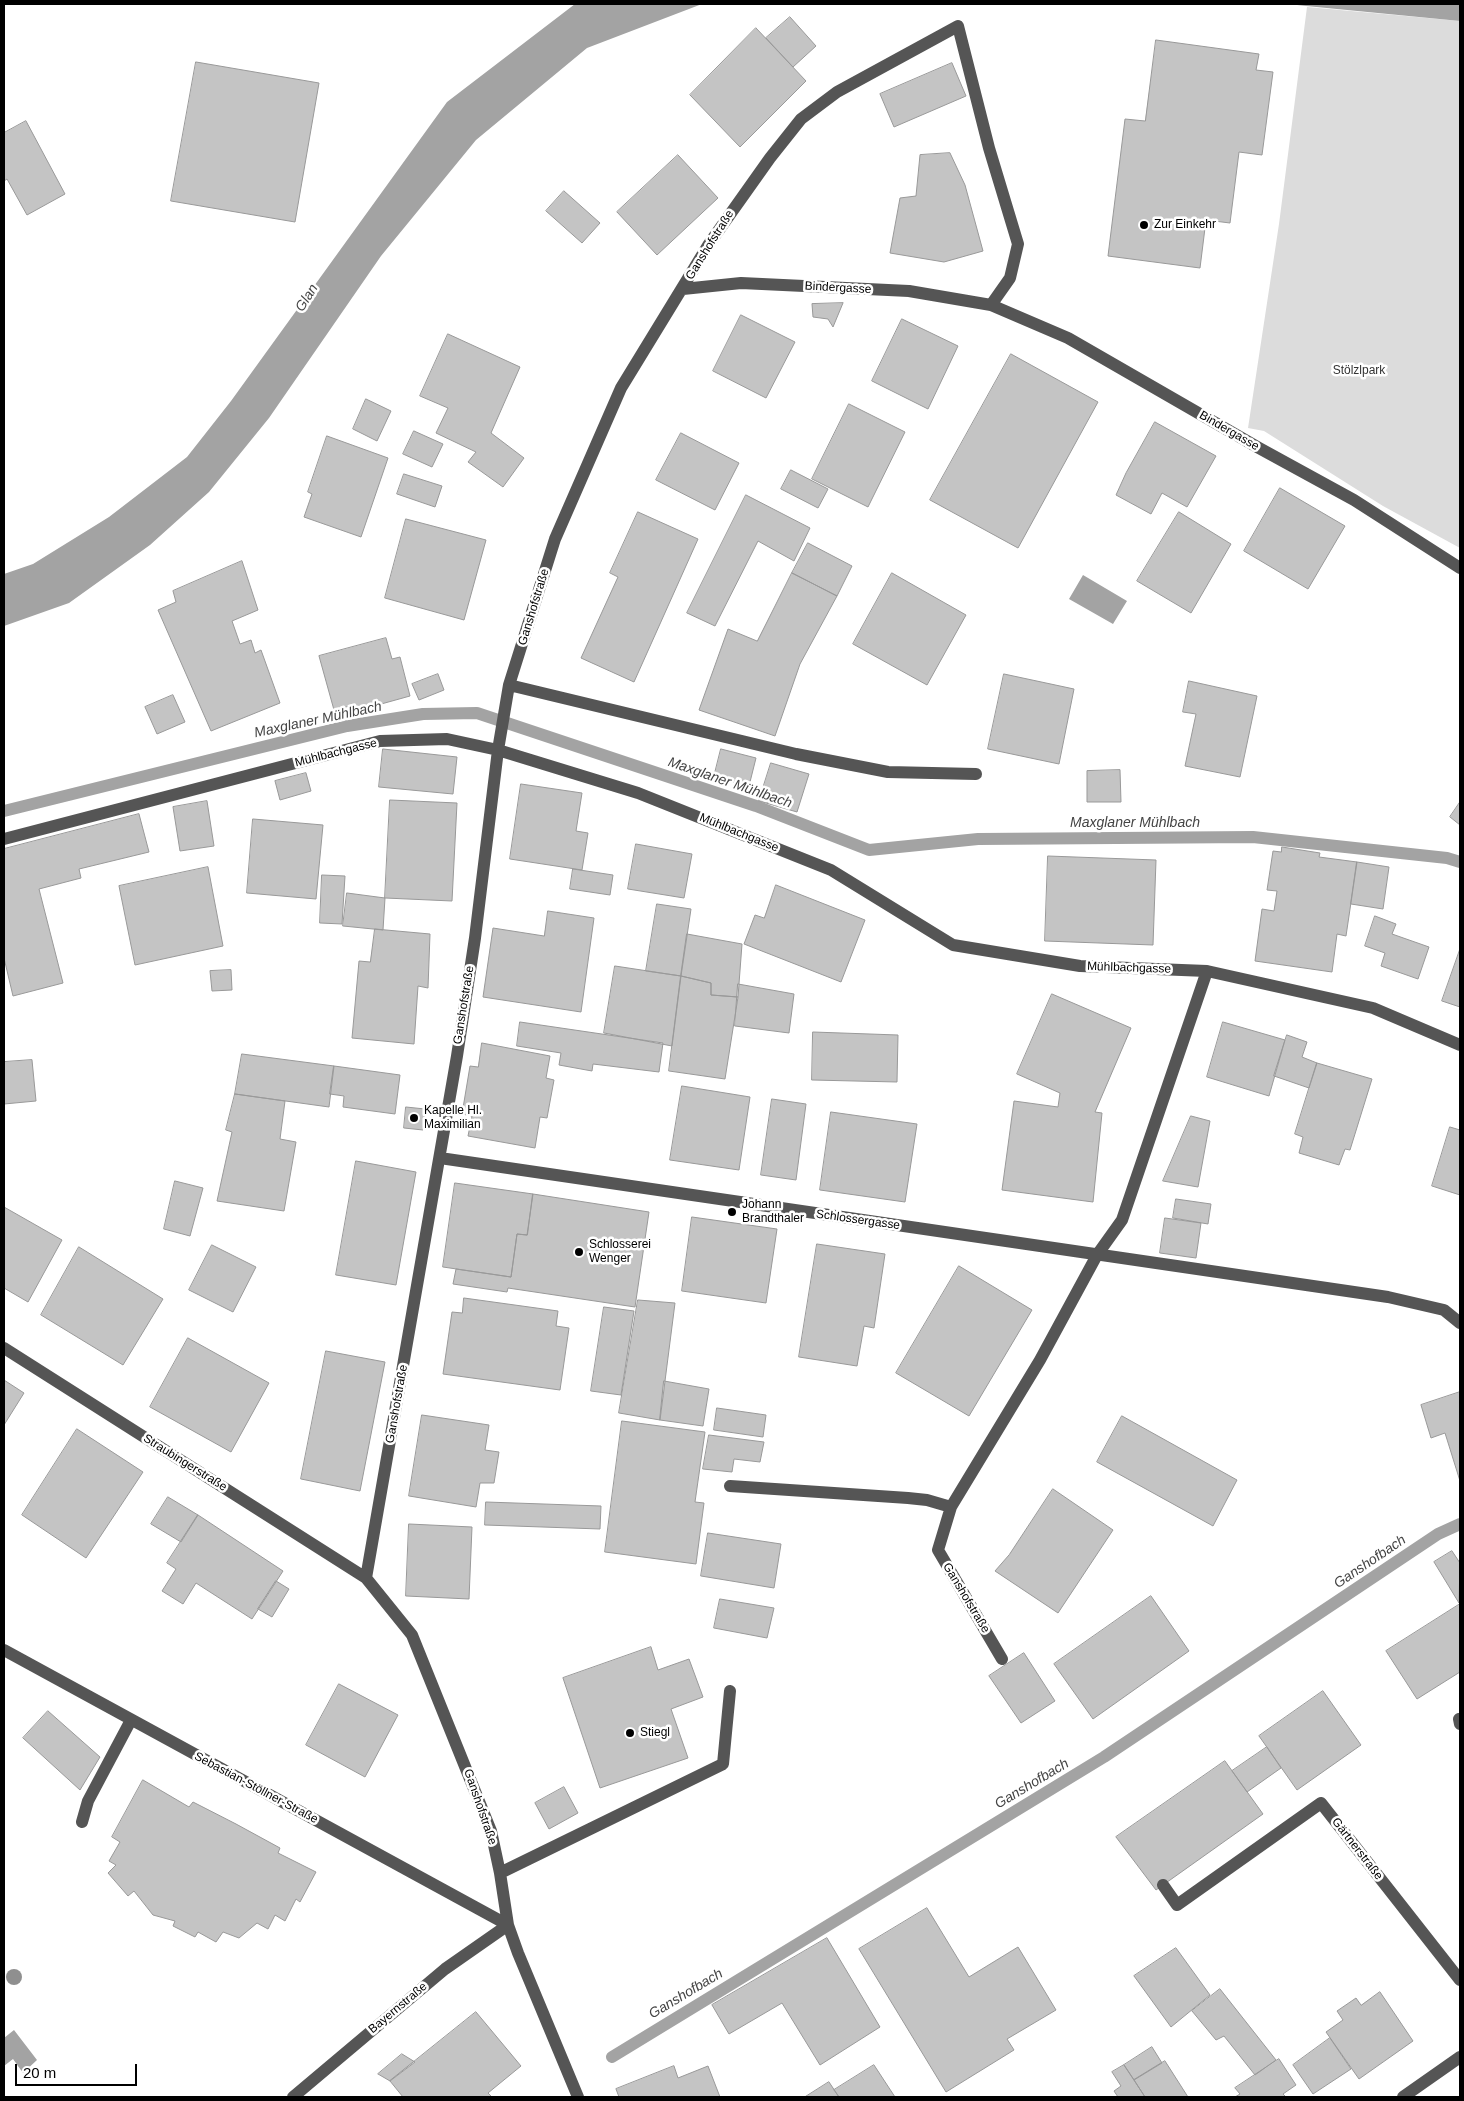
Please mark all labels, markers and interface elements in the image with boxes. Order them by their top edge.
street label: Ganshofstraße [683,208,737,282]
place label: Zur Einkehr [1154,218,1216,232]
marker: Zur Einkehr [1138,219,1150,231]
street label: Bindergasse [804,279,872,297]
water label: Glan [292,281,322,315]
park label: Stölzlpark [1333,364,1385,378]
street label: Bindergasse [1197,408,1261,454]
street label: Ganshofstraße [516,567,552,647]
water label: Maxglaner Mühlbach [253,698,383,742]
street label: Mühlbachgasse [293,736,379,770]
water label: Maxglaner Mühlbach [666,754,794,812]
street label: Mühlbachgasse [697,811,781,855]
water label: Maxglaner Mühlbach [1070,815,1200,831]
street label: Mühlbachgasse [1087,959,1171,977]
street label: Ganshofstraße [451,965,477,1045]
place label: Kapelle Hl. Maximilian [424,1104,482,1132]
marker: Kapelle Hl. Maximilian [408,1112,420,1124]
place label: Johann Brandthaler [742,1198,804,1226]
marker: Johann Brandthaler [726,1206,738,1218]
street label: Schlossergasse [815,1207,901,1233]
place label: Schlosserei Wenger [589,1238,651,1266]
marker: Schlosserei Wenger [573,1246,585,1258]
street label: Ganshofstraße [383,1364,411,1444]
street label: Straubingerstraße [140,1431,230,1495]
water label: Ganshofbach [1331,1532,1409,1592]
street label: Ganshofstraße [939,1560,993,1636]
place label: Stiegl [640,1726,670,1740]
marker: Stiegl [624,1727,636,1739]
street label: Sebastian-Stöllner-Straße [192,1749,320,1827]
water label: Ganshofbach [992,1755,1072,1813]
street label: Ganshofstraße [460,1767,500,1847]
street label: Gärtnerstraße [1328,1815,1386,1883]
water label: Ganshofbach [646,1965,726,2023]
street label: Bayernstraße [366,1979,430,2037]
scale bar [18,2054,140,2086]
text: 20 m [23,2064,56,2081]

